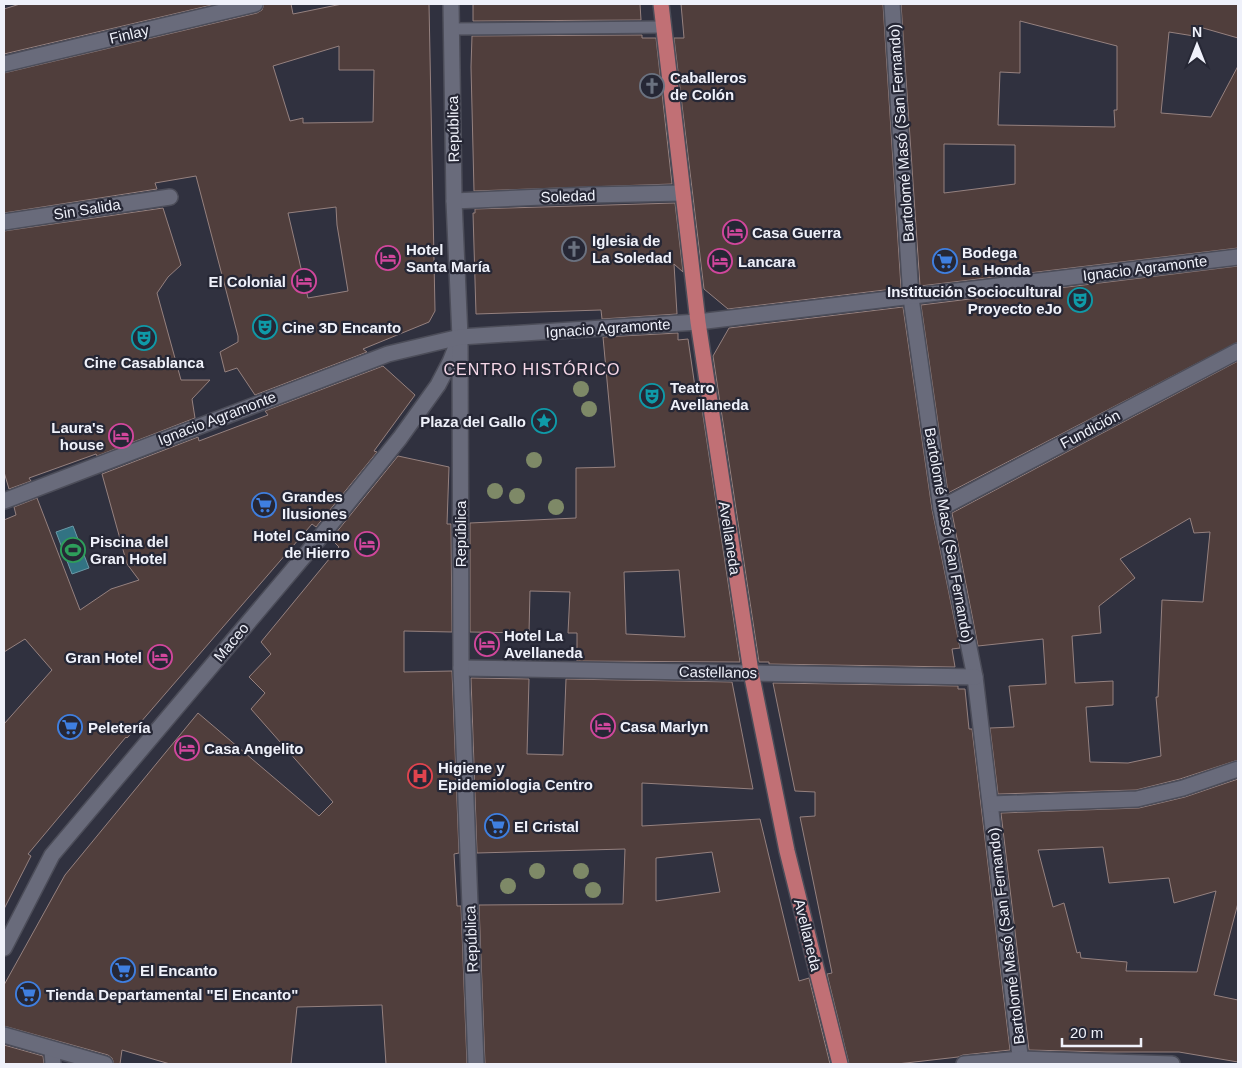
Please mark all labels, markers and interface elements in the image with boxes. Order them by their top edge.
north arrow [1172,20,1222,70]
street label: Finlay [108,21,151,47]
street label: Bartolomé Masó (San Fernando) [885,23,917,243]
text: N [1192,24,1202,40]
place label: Caballeros de Colón [670,69,747,103]
church icon: Caballeros de Colón [639,73,665,99]
street label: República [444,95,462,163]
street label: Soledad [540,187,596,205]
street label: Sin Salida [52,195,122,223]
hotel icon: Casa Guerra [722,219,748,245]
place label: Casa Guerra [752,224,842,241]
place label: Iglesia de La Soledad [592,232,672,266]
church icon: Iglesia de La Soledad [561,236,587,262]
place label: Hotel Santa María [406,241,491,275]
place label: Bodega La Honda [962,244,1031,278]
hotel icon: Hotel Santa María [375,245,401,271]
hotel icon: Lancara [707,248,733,274]
supermarket icon: Bodega La Honda [932,248,958,274]
street label: Ignacio Agramonte [1082,252,1208,284]
place label: Lancara [738,253,796,270]
hotel icon: El Colonial [291,268,317,294]
place label: El Colonial [208,273,286,290]
place label: Institución Sociocultural Proyecto eJo [887,283,1062,317]
theatre icon: Institución Sociocultural Proyecto eJo [1067,287,1093,313]
theatre icon: Cine 3D Encanto [252,314,278,340]
street label: Ignacio Agramonte [545,315,671,341]
place label: Cine 3D Encanto [282,319,401,336]
theatre icon: Cine Casablanca [131,325,157,351]
place label: Cine Casablanca [84,354,205,371]
district label: CENTRO HISTÓRICO [444,360,620,378]
place label: Teatro Avellaneda [670,379,749,413]
theatre icon: Teatro Avellaneda [639,383,665,409]
street label: Ignacio Agramonte [156,388,278,448]
street label: Fundición [1057,406,1123,452]
place icon: Plaza del Gallo [531,408,557,434]
place label: Plaza del Gallo [420,413,526,430]
place label: Laura's house [51,419,104,453]
hotel icon: Laura's house [108,423,134,449]
street label: Bartolomé Masó (San Fernando) [922,426,976,644]
place label: Grandes Ilusiones [282,488,347,522]
supermarket icon: Grandes Ilusiones [251,492,277,518]
street label: República [452,500,469,567]
street label: Avellaneda [716,500,744,577]
place label: Hotel Camino de Hierro [253,527,350,561]
hotel icon: Hotel Camino de Hierro [354,531,380,557]
place label: Piscina del Gran Hotel [90,533,168,567]
sports icon: Piscina del Gran Hotel [60,537,86,563]
street label: Maceo [210,619,252,665]
place label: Hotel La Avellaneda [504,627,583,661]
hotel icon: Hotel La Avellaneda [474,631,500,657]
hotel icon: Gran Hotel [147,644,173,670]
place label: Gran Hotel [65,649,142,666]
street label: Castellanos [679,663,757,681]
hotel icon: Casa Marlyn [590,713,616,739]
supermarket icon: Peletería [57,714,83,740]
place label: Casa Marlyn [620,718,708,735]
place label: Peletería [88,719,151,736]
hotel icon: Casa Angelito [174,735,200,761]
place label: Casa Angelito [204,740,303,757]
place label: Higiene y Epidemiologia Centro [438,759,593,793]
hospital icon: Higiene y Epidemiologia Centro [407,763,433,789]
supermarket icon: El Cristal [484,813,510,839]
place label: El Cristal [514,818,579,835]
street label: Bartolomé Masó (San Fernando) [984,827,1028,1045]
street label: Avellaneda [791,897,825,974]
street label: República [461,905,481,973]
supermarket icon: El Encanto [110,957,136,983]
place label: El Encanto [140,962,218,979]
supermarket icon: Tienda Departamental "El Encanto" [15,981,41,1007]
place label: Tienda Departamental "El Encanto" [46,986,298,1003]
scale bar [1062,1016,1141,1048]
text: 20 m [1070,1024,1103,1041]

